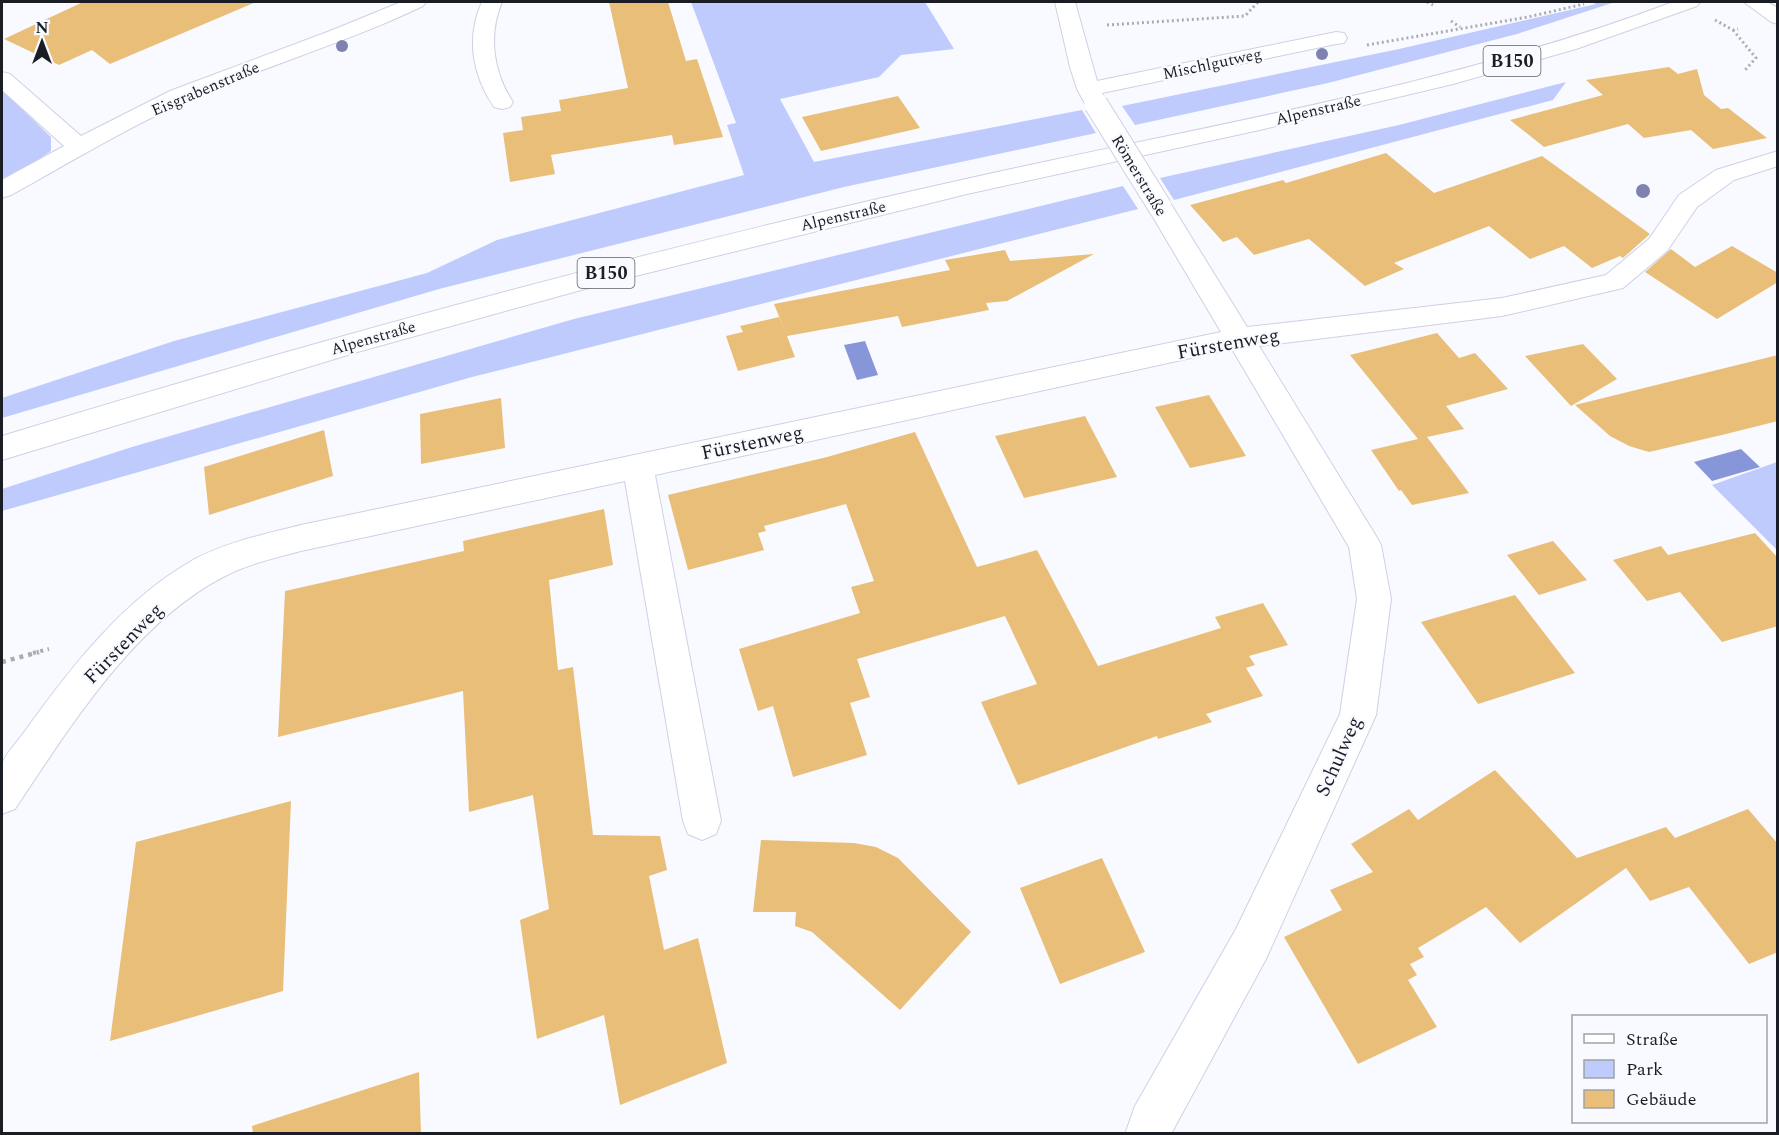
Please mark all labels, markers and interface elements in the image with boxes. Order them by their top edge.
north arrow [12,12,72,72]
text: N [35,16,49,40]
street label: Mischlgutweg [1160,42,1264,86]
road number: B150 [1484,46,1540,76]
street label: Eisgrabenstraße [148,55,263,123]
street label: Alpenstraße [1273,88,1363,131]
street label: Römerstraße [1105,130,1173,221]
street label: Alpenstraße [798,194,888,237]
road number: B150 [578,258,634,288]
street label: Alpenstraße [328,314,418,361]
street label: Fürstenweg [1175,320,1282,368]
street label: Fürstenweg [698,418,806,468]
street label: Fürstenweg [77,596,170,691]
street label: Schulweg [1308,711,1370,801]
legend [1572,1015,1767,1123]
text: Straße [1626,1026,1678,1053]
text: Park [1626,1056,1663,1083]
text: Gebäude [1626,1086,1696,1113]

